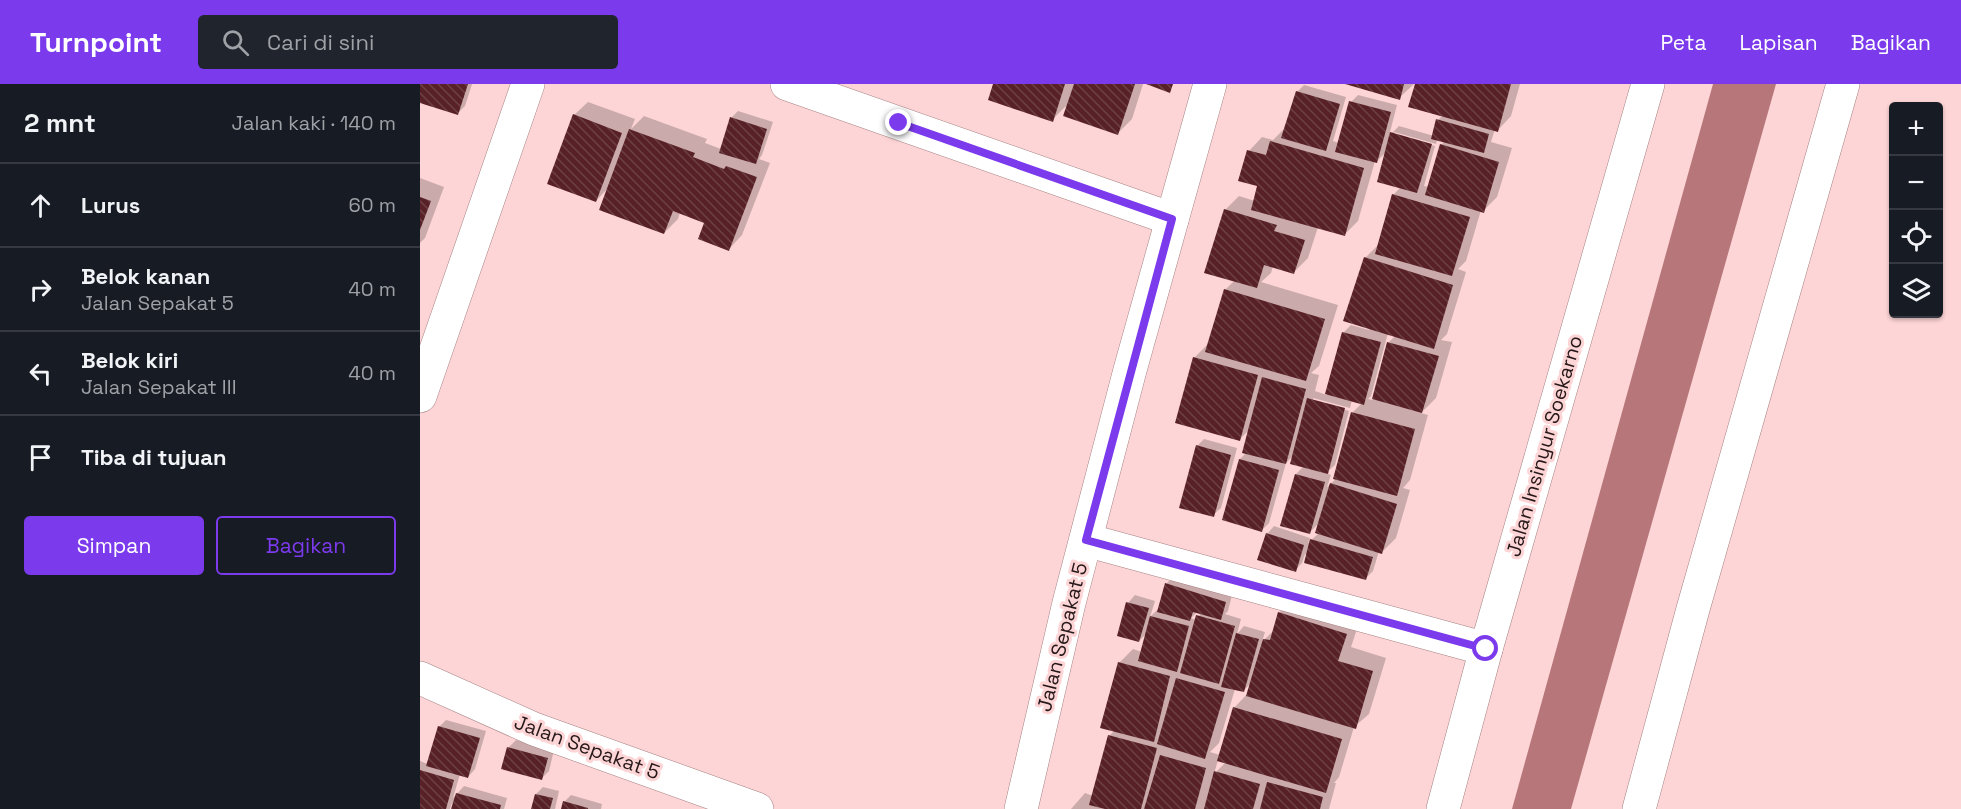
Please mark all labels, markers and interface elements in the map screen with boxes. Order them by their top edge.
search box [198,15,618,69]
text: Turnpoint [30,24,162,60]
icon: search [219,26,252,59]
text: Cari di sini [267,28,374,56]
text: Peta [1661,29,1707,56]
text: Lapisan [1740,29,1818,56]
text: Bagikan [1851,29,1931,56]
map controls [1889,102,1943,318]
button: + [1889,102,1943,156]
text: 2 mnt [24,106,96,140]
route end [885,109,911,135]
text: Jalan kaki · 140 m [232,110,396,136]
button: − [1889,156,1943,210]
icon: ahead [24,189,57,222]
text: Lurus [81,191,140,219]
text: 60 m [349,192,396,218]
button: locate [1889,210,1943,264]
text: Belok kanan [81,262,210,290]
button: layers [1889,264,1943,318]
icon: right [24,273,57,306]
text: 40 m [348,276,396,302]
text: Jalan Sepakat 5 [81,290,234,316]
street label: Jalan Insinyur Soekarno [1500,332,1588,560]
text: Belok kiri [81,346,178,374]
icon: left [24,357,57,390]
text: 40 m [348,360,396,386]
text: Jalan Sepakat III [81,374,237,400]
icon: arrive [24,441,57,474]
text: Tiba di tujuan [81,443,227,471]
button: Simpan [24,516,204,575]
button: Bagikan [216,516,396,575]
street label: Jalan Sepakat 5 [1031,560,1093,714]
route start [1472,635,1498,661]
street label: Jalan Sepakat 5 [511,709,663,785]

